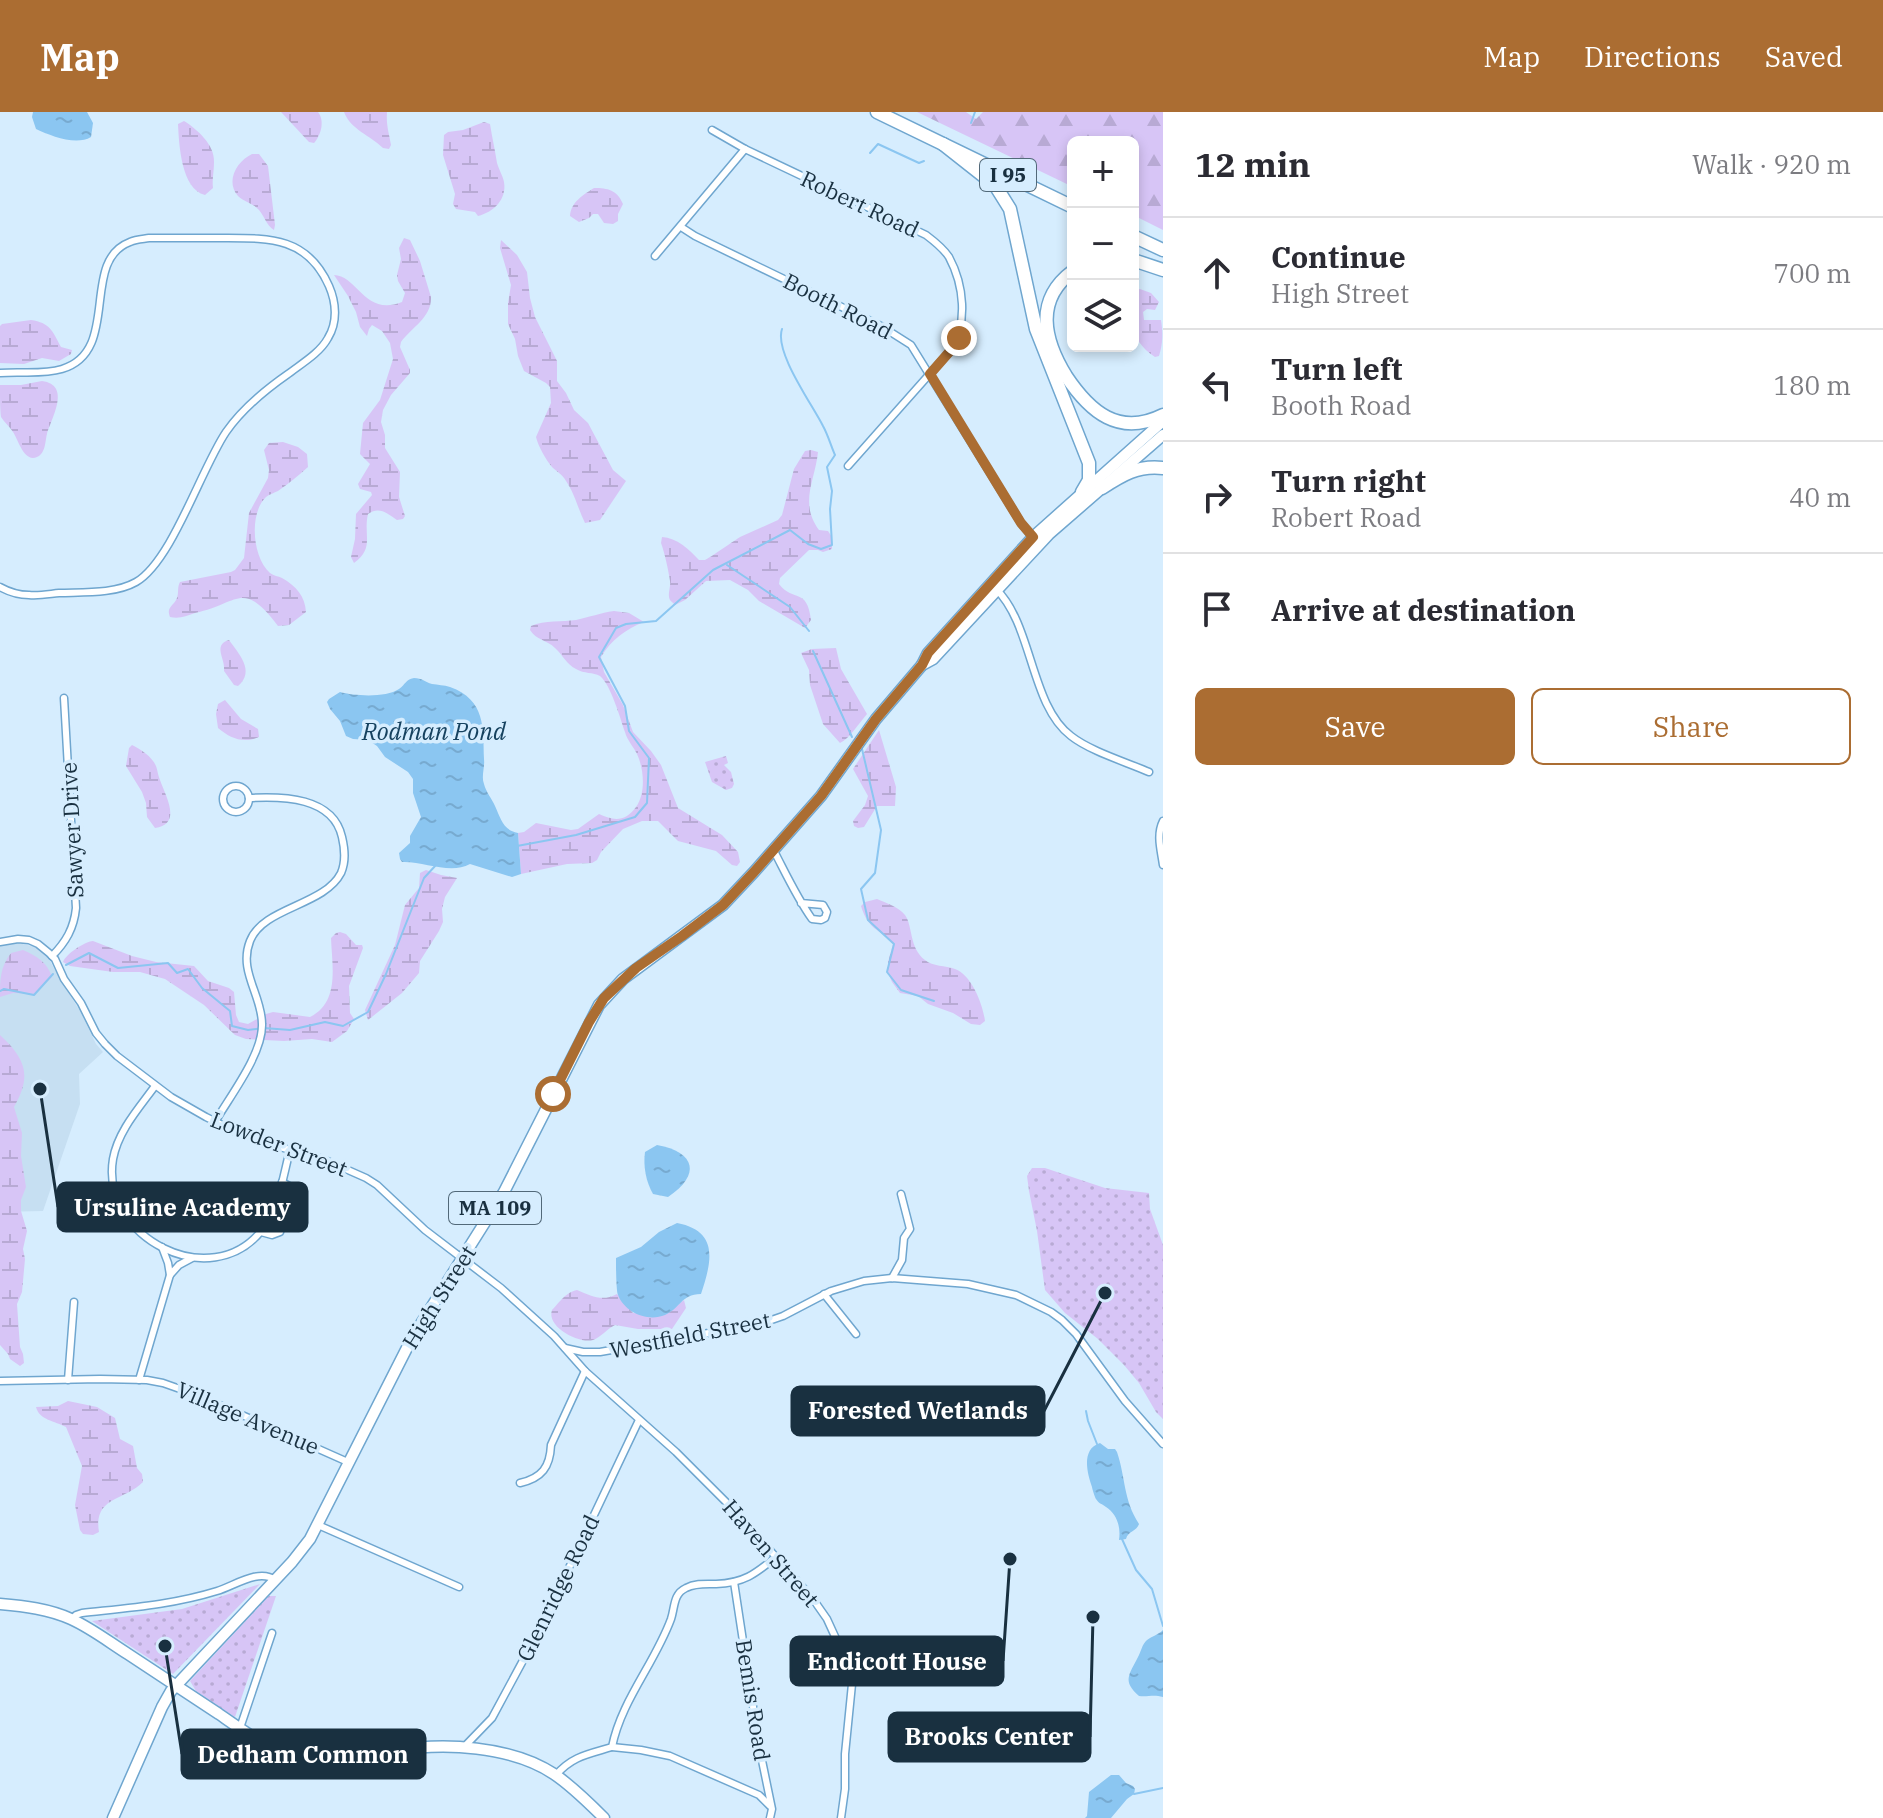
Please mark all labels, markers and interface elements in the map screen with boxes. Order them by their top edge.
text: Map [40,32,120,81]
text: Map [1483,38,1540,75]
text: Directions [1584,38,1721,75]
text: Saved [1765,38,1843,75]
map controls [1067,136,1139,352]
button: + [1067,136,1139,208]
text: 12 min [1195,142,1311,186]
text: Walk · 920 m [1692,147,1851,181]
road number: I 95 [980,159,1036,191]
street label: Robert Road [796,163,924,244]
button: − [1067,208,1139,280]
text: Continue [1271,237,1406,276]
icon: ahead [1195,251,1239,295]
text: 700 m [1773,256,1851,290]
street label: Booth Road [779,266,898,345]
text: High Street [1271,276,1409,310]
button: layers [1067,280,1139,352]
route end [941,320,977,356]
text: Turn left [1271,349,1403,388]
icon: left [1195,363,1239,407]
text: 180 m [1773,368,1851,402]
text: Booth Road [1271,388,1411,422]
text: Turn right [1271,461,1426,500]
icon: right [1195,475,1239,519]
text: 40 m [1789,480,1851,514]
text: Robert Road [1271,500,1422,534]
icon: arrive [1195,587,1239,631]
text: Arrive at destination [1271,590,1576,629]
button: Save [1195,688,1515,765]
button: Share [1531,688,1851,765]
water label: Rodman Pond [361,715,507,747]
street label: Sawyer Drive [53,761,90,899]
route start [535,1076,571,1112]
street label: Lowder Street [207,1104,352,1183]
callout: Ursuline Academy [58,1183,307,1231]
text: Ursuline Academy [73,1191,291,1223]
road number: MA 109 [449,1192,541,1224]
street label: High Street [395,1239,482,1354]
street label: Westfield Street [607,1305,773,1364]
street label: Village Avenue [172,1374,324,1461]
callout: Forested Wetlands [792,1387,1044,1435]
text: Forested Wetlands [808,1394,1028,1426]
street label: Haven Street [717,1493,826,1613]
street label: Glenridge Road [510,1510,606,1666]
street label: Bemis Road [730,1637,777,1763]
callout: Endicott House [791,1637,1003,1685]
text: Endicott House [807,1645,987,1677]
callout: Brooks Center [889,1713,1090,1761]
text: Brooks Center [905,1720,1074,1752]
callout: Dedham Common [182,1730,425,1778]
text: Dedham Common [197,1738,409,1770]

